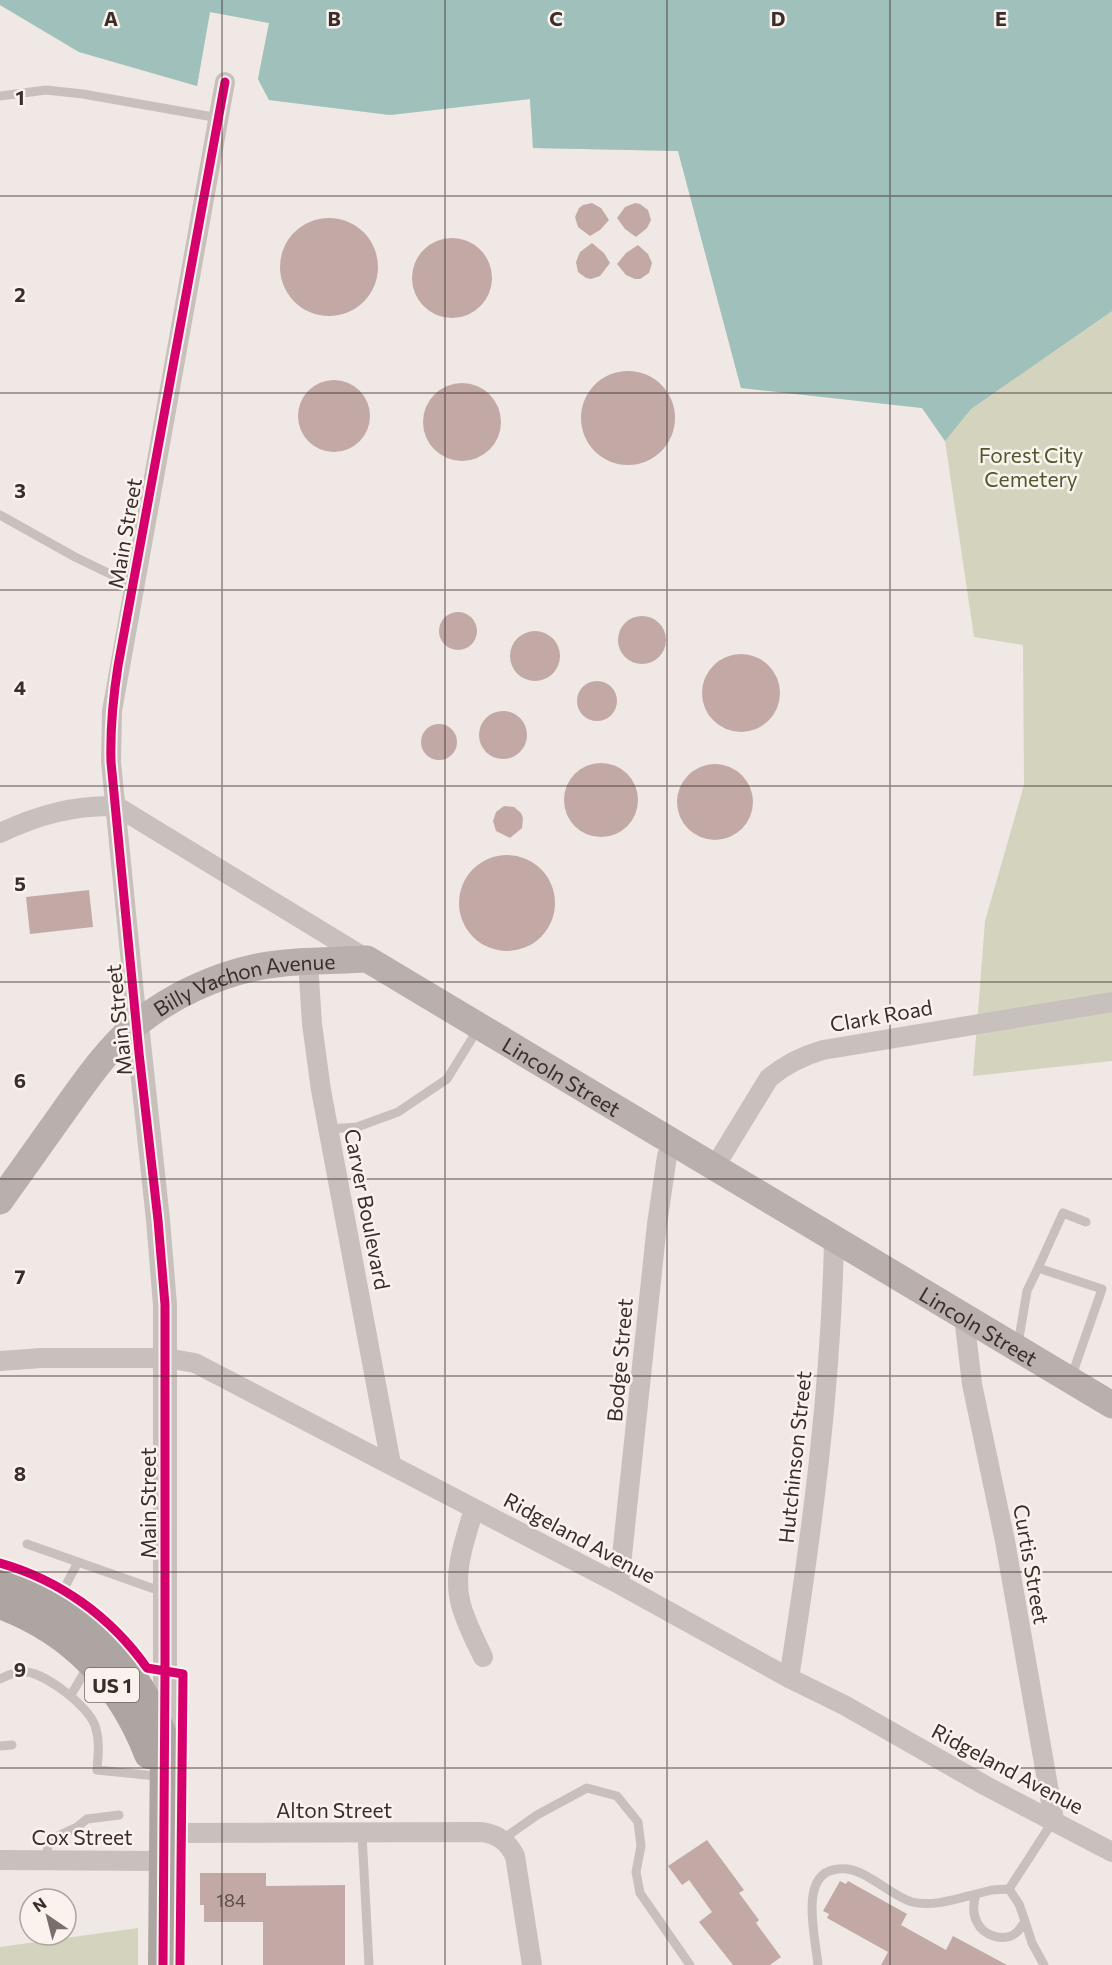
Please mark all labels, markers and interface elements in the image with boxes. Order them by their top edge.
text: A [104,6,118,30]
text: B [327,6,341,30]
text: C [549,6,563,30]
text: D [771,6,785,30]
text: E [995,6,1007,30]
text: 1 [15,85,25,109]
text: 2 [14,282,26,306]
park label: Forest City Cemetery [979,442,1083,491]
street label: Main Street [102,476,146,590]
text: 3 [14,478,26,502]
text: 4 [14,675,26,699]
text: 5 [14,871,26,895]
street label: Billy Vachon Avenue [148,948,336,1021]
street label: Main Street [100,963,136,1077]
street label: Clark Road [828,994,934,1036]
street label: Lincoln Street [498,1031,626,1121]
text: 6 [14,1068,26,1092]
street label: Carver Boulevard [340,1126,396,1292]
text: 7 [15,1264,26,1288]
street label: Lincoln Street [915,1280,1043,1370]
street label: Bodge Street [601,1297,637,1423]
street label: Hutchinson Street [773,1370,815,1544]
street label: Main Street [135,1447,160,1559]
text: 8 [14,1461,26,1485]
street label: Ridgeland Avenue [500,1486,660,1588]
street label: Curtis Street [1009,1502,1055,1626]
text: 9 [14,1657,26,1681]
road number: US 1 [85,1668,139,1702]
street label: Ridgeland Avenue [928,1717,1088,1819]
street label: Alton Street [276,1797,392,1822]
street label: Cox Street [31,1824,133,1849]
north arrow [18,1887,78,1947]
house number: 184 [216,1889,246,1911]
text: N [29,1893,49,1916]

